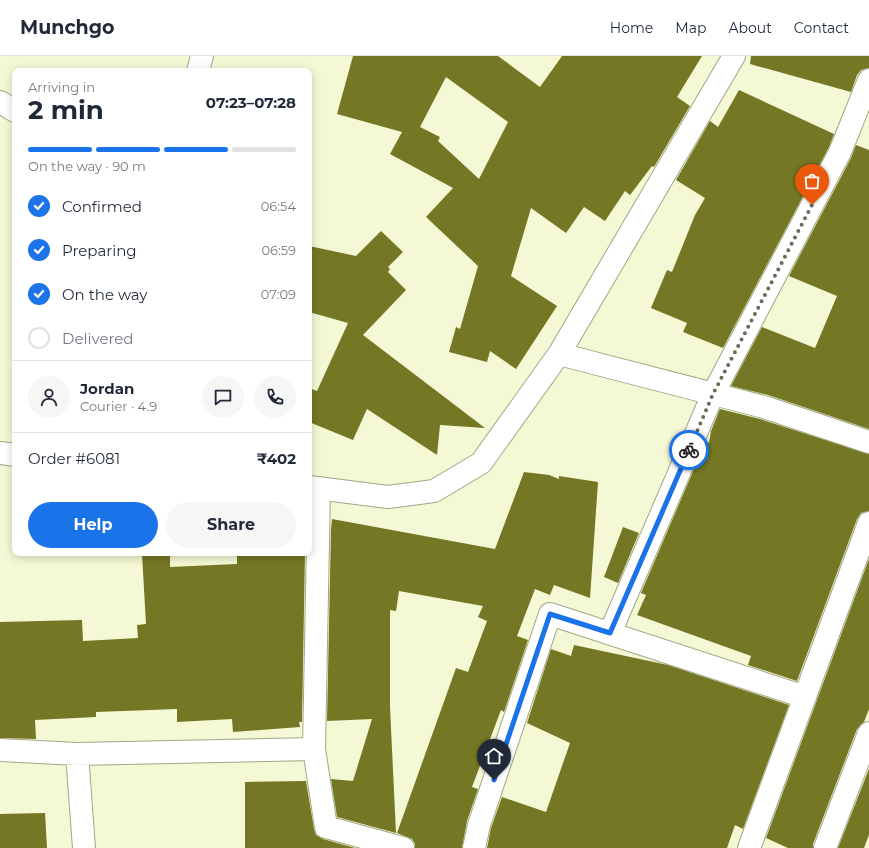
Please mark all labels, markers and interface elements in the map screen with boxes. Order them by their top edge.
text: Munchgo [20,16,115,39]
text: Home [610,19,653,37]
text: Map [675,19,706,37]
text: About [728,19,772,37]
text: Contact [794,19,849,37]
text: Arriving in [28,79,95,95]
text: 07:23–07:28 [206,93,296,112]
text: 2 min [28,94,104,126]
text: On the way · 90 m [28,158,146,174]
pin [795,164,829,205]
icon: bag [801,170,823,192]
icon: check [28,195,50,217]
text: Confirmed [62,197,142,216]
text: 06:54 [261,198,296,214]
icon: check [28,239,50,261]
text: Preparing [62,241,137,260]
text: 06:59 [261,242,296,258]
icon: check [28,283,50,305]
text: On the way [62,285,147,304]
text: 07:09 [261,286,296,302]
text: Delivered [62,329,134,348]
button: person [28,376,70,418]
button: chat [202,376,244,418]
button: phone [254,376,296,418]
text: Jordan [80,379,134,398]
text: Courier · 4.9 [80,398,157,414]
courier [669,430,709,470]
icon: bike [678,439,700,461]
text: Order #6081 [28,449,120,468]
text: ₹402 [256,449,296,468]
button: Help [28,502,158,548]
button: Share [166,502,296,548]
pin [477,739,511,780]
icon: home [483,745,505,767]

